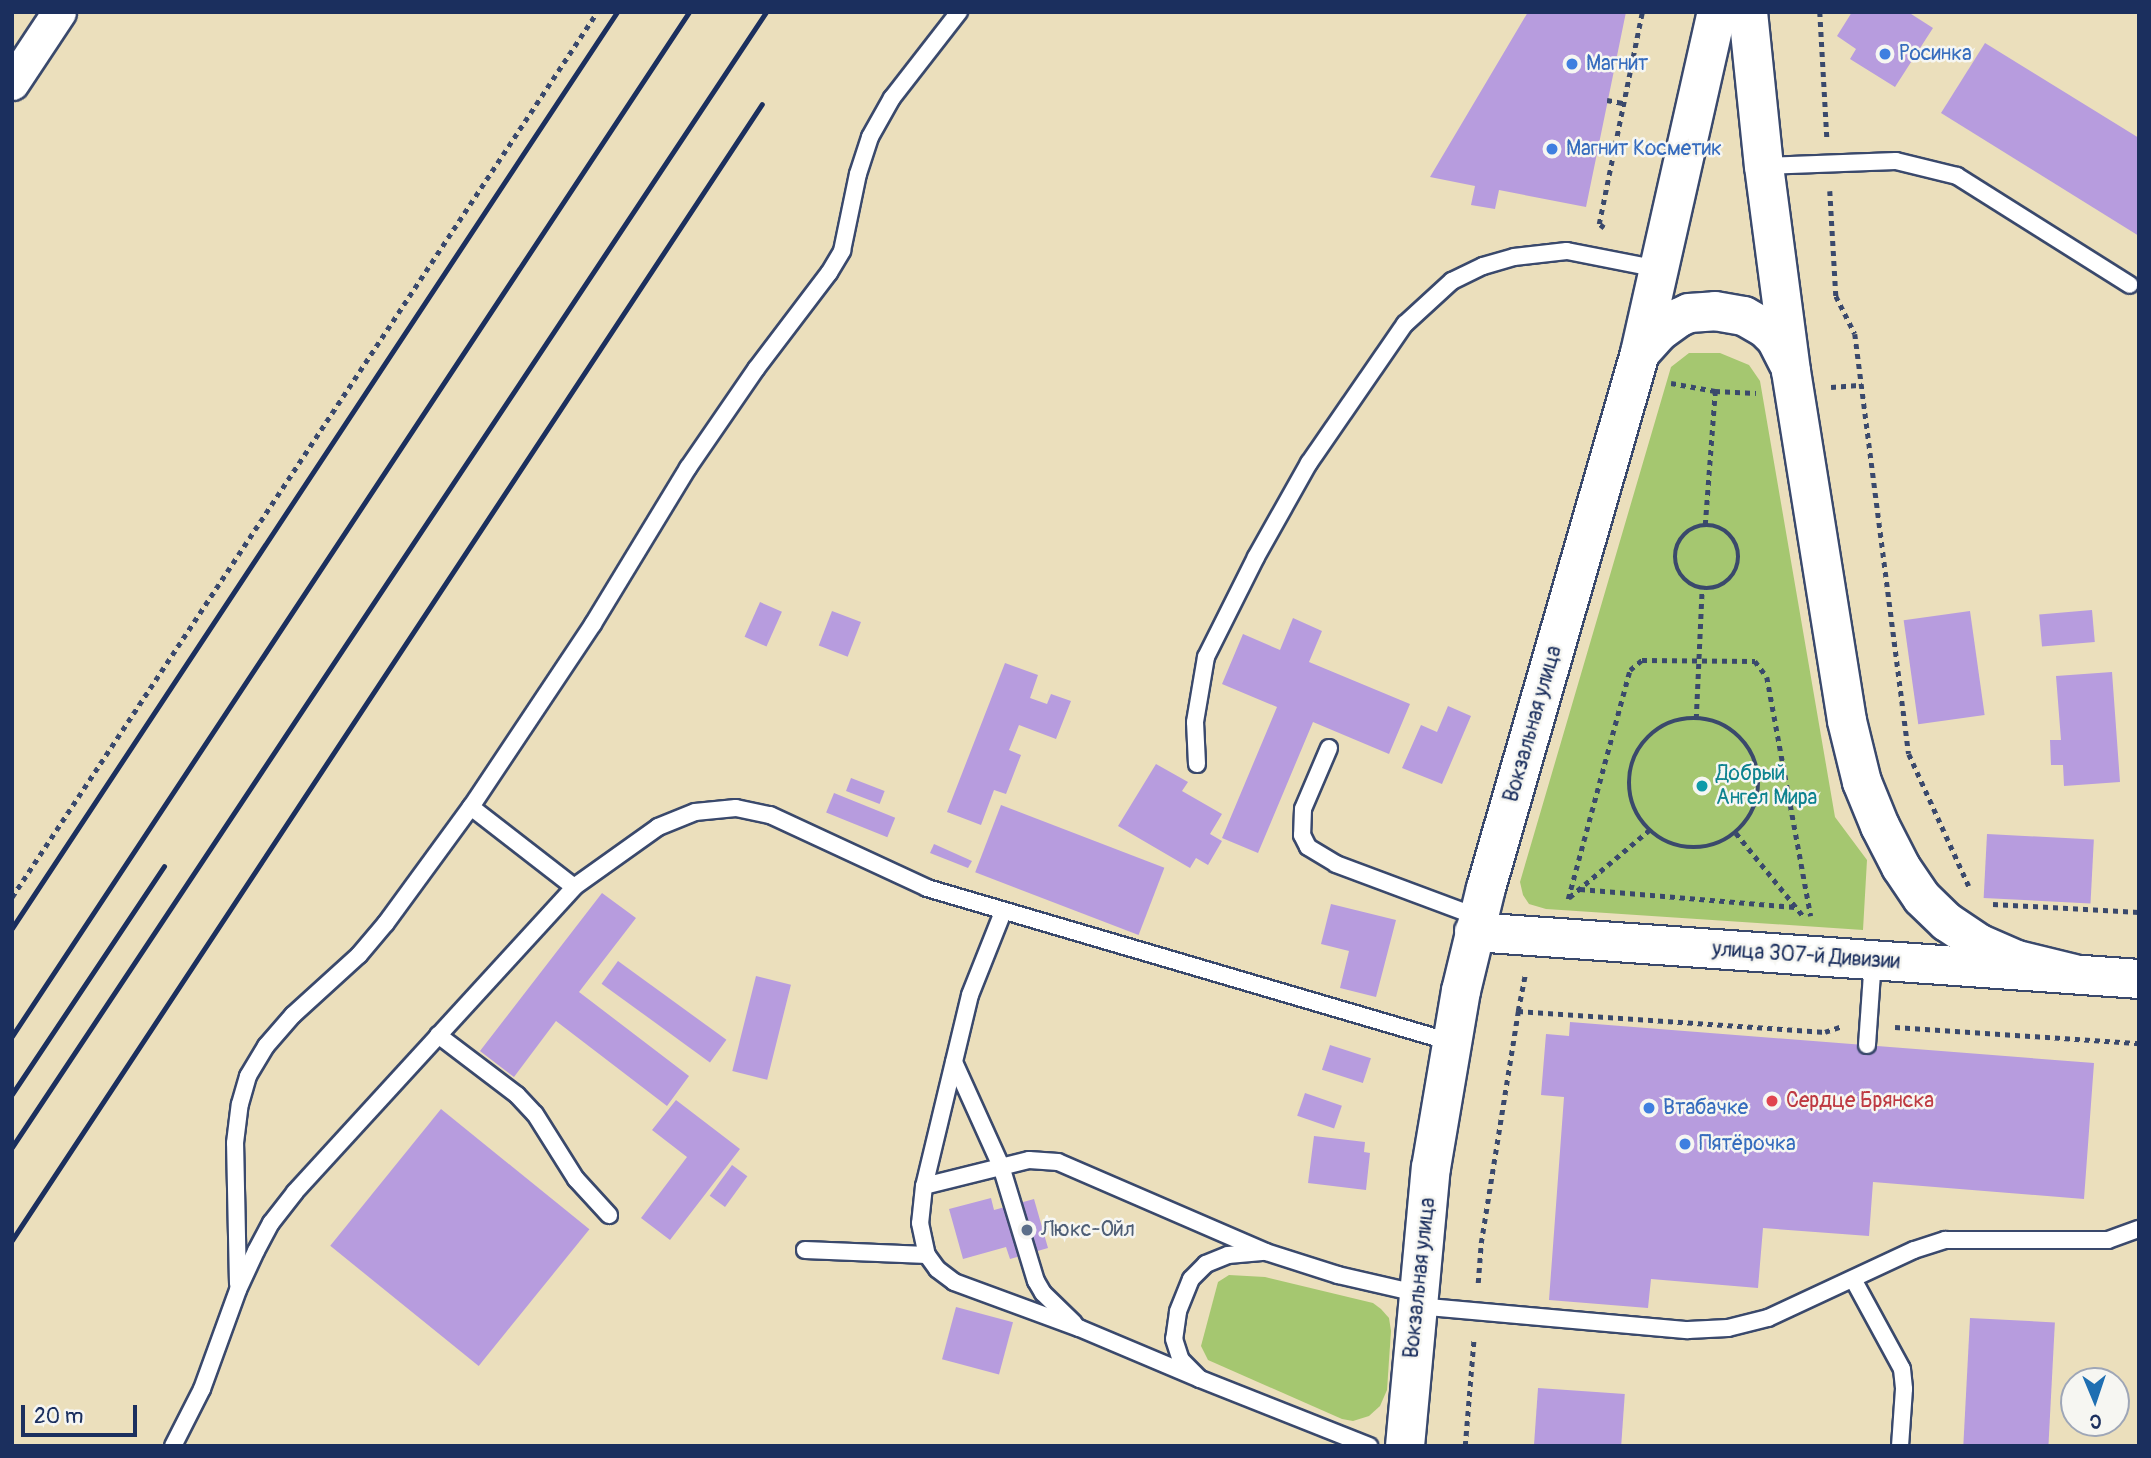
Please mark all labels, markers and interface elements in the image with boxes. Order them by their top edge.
place label: Росинка [1899,41,1972,67]
marker: Росинка [1877,46,1893,62]
place label: Магнит [1586,51,1648,77]
marker: Магнит [1564,56,1580,72]
place label: Магнит Косметик [1566,136,1722,162]
marker: Магнит Косметик [1544,141,1560,157]
street label: Вокзальная улица [1499,643,1567,805]
place label: Добрый Ангел Мира [1716,761,1817,811]
marker: Добрый Ангел Мира [1694,778,1710,794]
street label: улица 307-й Дивизии [1711,937,1901,975]
place label: Сердце Брянска [1786,1088,1934,1114]
marker: Сердце Брянска [1764,1093,1780,1109]
place label: Втабачке [1663,1095,1748,1121]
marker: Втабачке [1641,1100,1657,1116]
place label: Пятёрочка [1699,1131,1796,1157]
marker: Пятёрочка [1677,1136,1693,1152]
street label: Вокзальная улица [1399,1196,1441,1360]
place label: Люкс-Ойл [1041,1217,1135,1243]
marker: Люкс-Ойл [1019,1222,1035,1238]
north arrow [2060,1367,2130,1437]
scale bar [24,1392,140,1436]
text: 20 m [34,1403,83,1430]
text: С [2089,1409,2102,1433]

